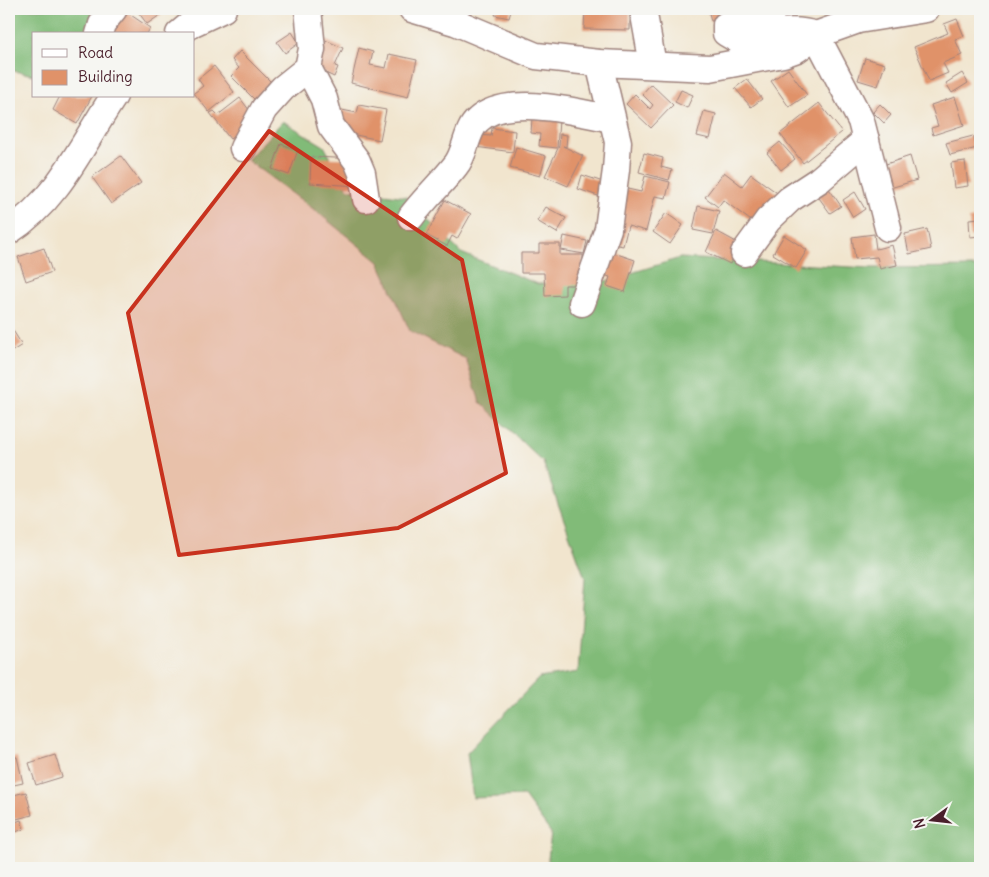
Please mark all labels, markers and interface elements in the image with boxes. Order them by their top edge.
legend [32,32,195,98]
text: Road [78,43,113,62]
text: Building [78,67,133,86]
north arrow [906,794,956,844]
text: N [909,816,929,830]

